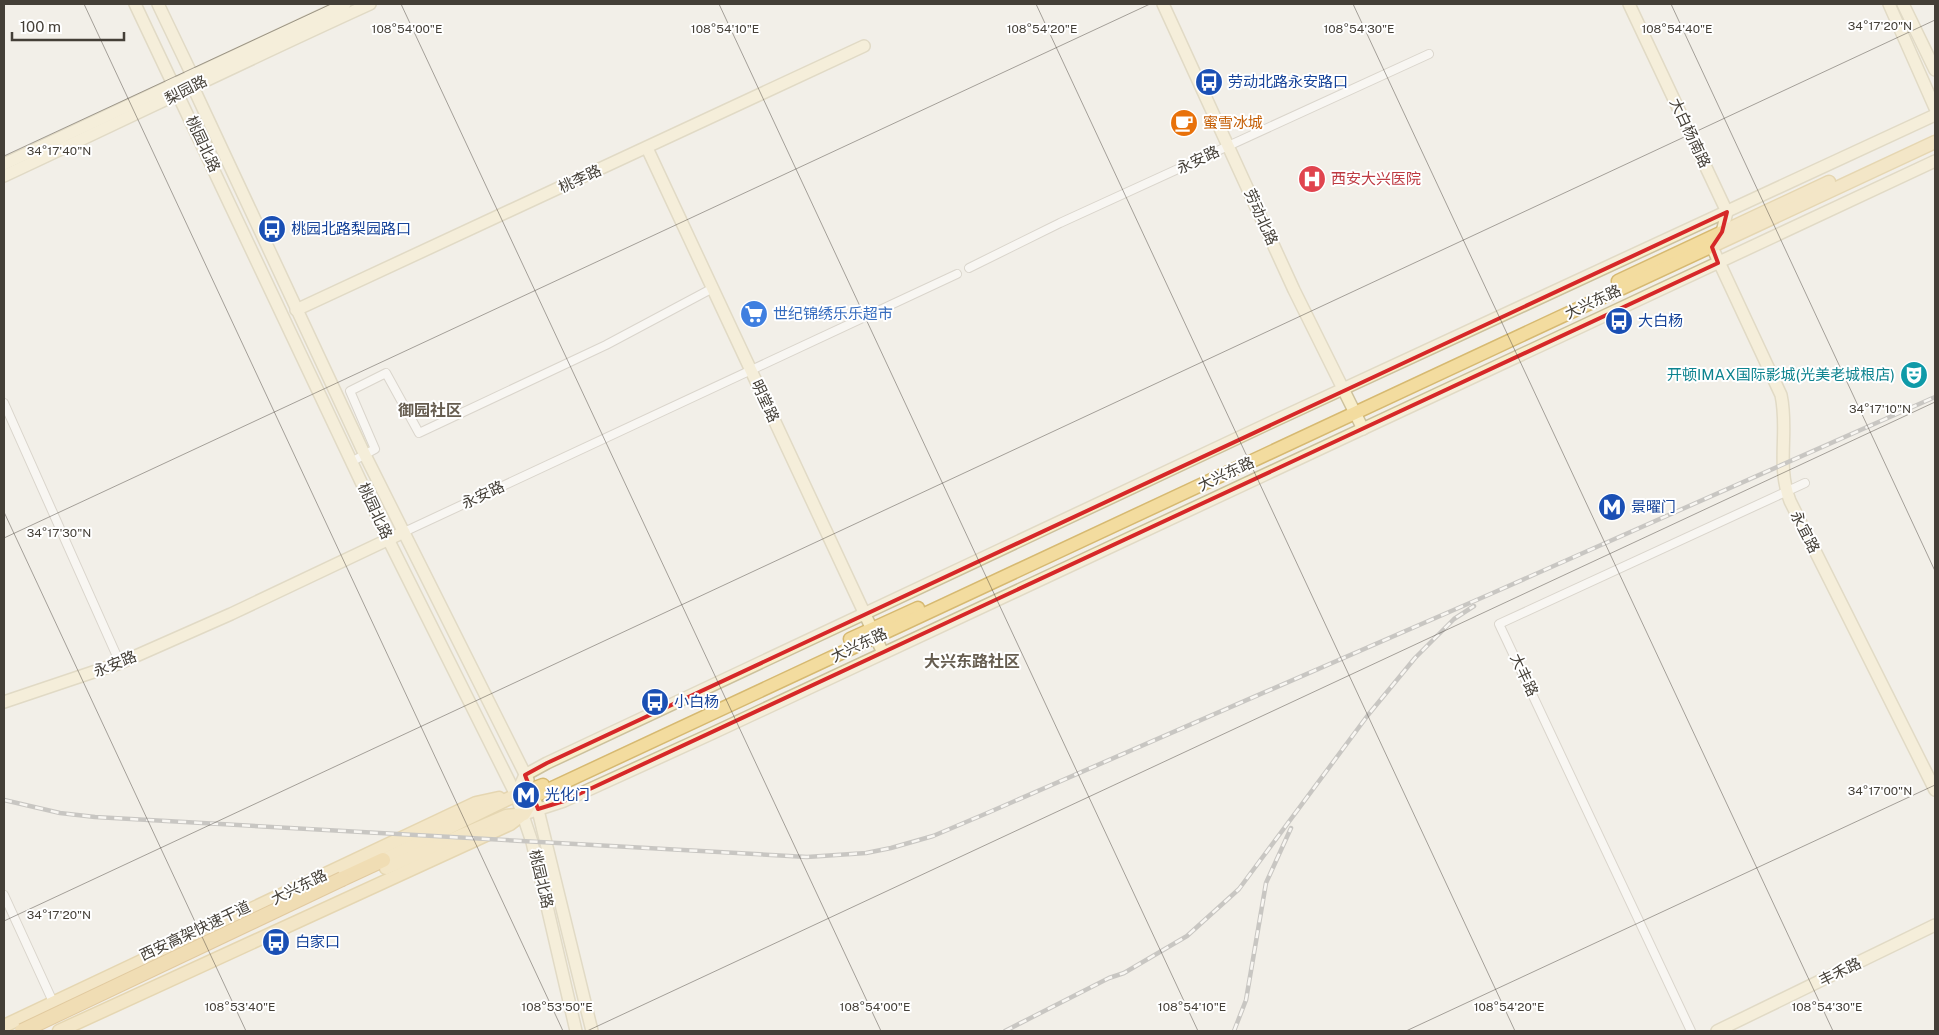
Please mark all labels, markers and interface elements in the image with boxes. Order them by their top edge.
scale bar [12,10,125,42]
text: 100 m [20,18,61,35]
text: 34°17'20"N [1848,19,1912,33]
text: 108°54'00"E [372,22,442,36]
text: 108°54'10"E [691,22,759,36]
text: 108°54'20"E [1007,22,1077,36]
text: 108°54'30"E [1323,22,1395,36]
text: 108°54'40"E [1641,22,1713,36]
bus stop icon: 劳动北路永安路口 [1194,67,1224,97]
street label: 梨园路 [162,72,210,107]
place label: 劳动北路永安路口 [1228,73,1348,90]
street label: 大白杨南路 [1667,95,1714,170]
cafe icon: 蜜雪冰城 [1169,108,1199,138]
street label: 桃园北路 [183,113,224,175]
place label: 蜜雪冰城 [1203,114,1263,131]
street label: 永安路 [1174,142,1222,177]
text: 34°17'40"N [27,144,91,158]
street label: 桃李路 [556,161,604,196]
hospital icon: 西安大兴医院 [1297,164,1327,194]
place label: 西安大兴医院 [1331,170,1421,187]
street label: 劳动北路 [1241,186,1281,248]
bus stop icon: 桃园北路梨园路口 [257,214,287,244]
place label: 桃园北路梨园路口 [291,220,411,237]
street label: 大兴东路 [1562,281,1624,322]
supermarket icon: 世纪锦绣乐乐超市 [739,299,769,329]
place label: 世纪锦绣乐乐超市 [773,305,893,322]
bus stop icon: 大白杨 [1604,306,1634,336]
place label: 大白杨 [1638,312,1683,329]
theatre icon: 开顿IMAX国际影城(光美老城根店) [1899,360,1929,390]
place label: 开顿IMAX国际影城(光美老城根店) [1667,366,1895,383]
street label: 明堂路 [748,377,783,425]
district label: 御园社区 [398,401,462,420]
text: 34°17'10"N [1849,402,1911,416]
street label: 大兴东路 [1195,453,1257,494]
street label: 永安路 [459,477,507,512]
street label: 桃园北路 [355,480,396,542]
metro station icon: 景曜门 [1597,492,1627,522]
place label: 景曜门 [1631,498,1676,515]
street label: 永宜路 [1788,508,1823,556]
text: 34°17'30"N [27,526,91,540]
street label: 大兴东路 [828,624,890,665]
street label: 永安路 [91,647,139,680]
street label: 大丰路 [1507,651,1542,699]
district label: 大兴东路社区 [924,652,1020,671]
bus stop icon: 小白杨 [640,687,670,717]
place label: 小白杨 [674,693,719,710]
metro station icon: 光化门 [511,780,541,810]
text: 34°17'00"N [1848,784,1912,798]
place label: 光化门 [545,786,590,803]
street label: 桃园北路 [526,848,557,910]
street label: 大兴东路 [268,866,329,907]
street label: 西安高架快速干道 [137,897,253,964]
text: 34°17'20"N [27,908,91,922]
bus stop icon: 白家口 [261,927,291,957]
place label: 白家口 [295,933,340,950]
street label: 丰禾路 [1816,954,1864,989]
text: 108°53'40"E [204,1000,276,1014]
text: 108°53'50"E [521,1000,593,1014]
text: 108°54'00"E [840,1000,910,1014]
text: 108°54'10"E [1158,1000,1226,1014]
text: 108°54'20"E [1474,1000,1544,1014]
text: 108°54'30"E [1791,1000,1863,1014]

